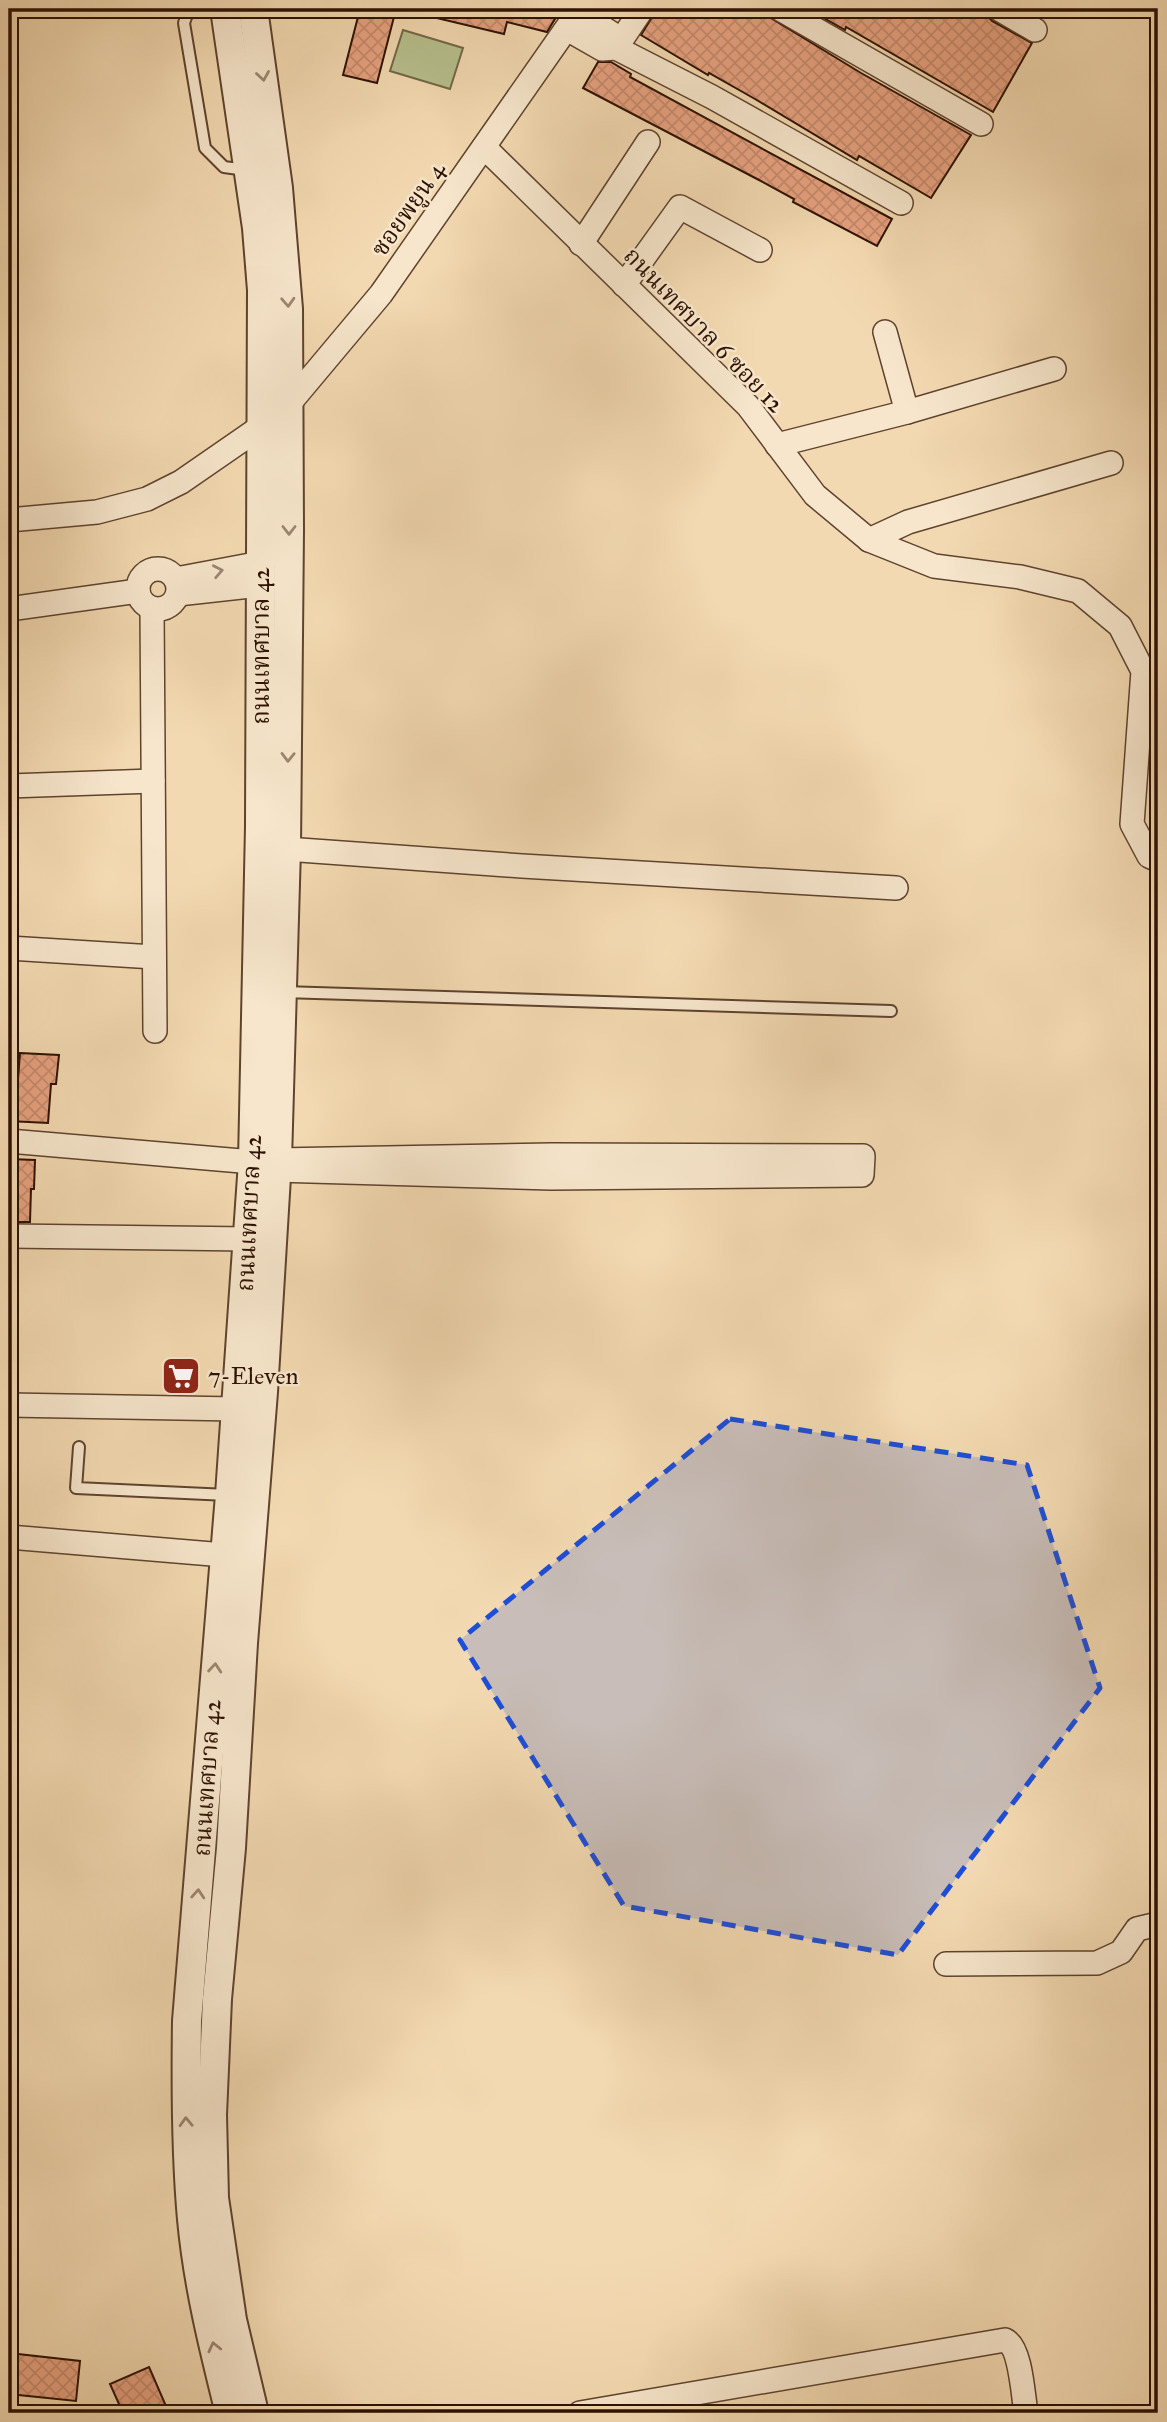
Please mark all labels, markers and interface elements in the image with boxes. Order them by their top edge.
one-way arrow [256,70,271,82]
street label: ซอยพยูน 4 [364,155,452,262]
street label: ถนนเทศบาล 6 ซอย 12 [617,241,791,419]
one-way arrow [280,297,295,308]
one-way arrow [281,525,297,536]
one-way arrow [212,564,224,579]
street label: ถนนเทศบาล 42 [246,567,276,725]
one-way arrow [280,752,295,763]
street label: ถนนเทศบาล 42 [230,1133,268,1292]
supermarket icon: 7-Eleven [160,1355,202,1397]
place label: 7-Eleven [208,1361,298,1391]
one-way arrow [207,1662,222,1673]
street label: ถนนเทศบาล 42 [187,1698,227,1858]
one-way arrow [190,1889,205,1900]
one-way arrow [179,2116,194,2127]
one-way arrow [207,2341,222,2353]

